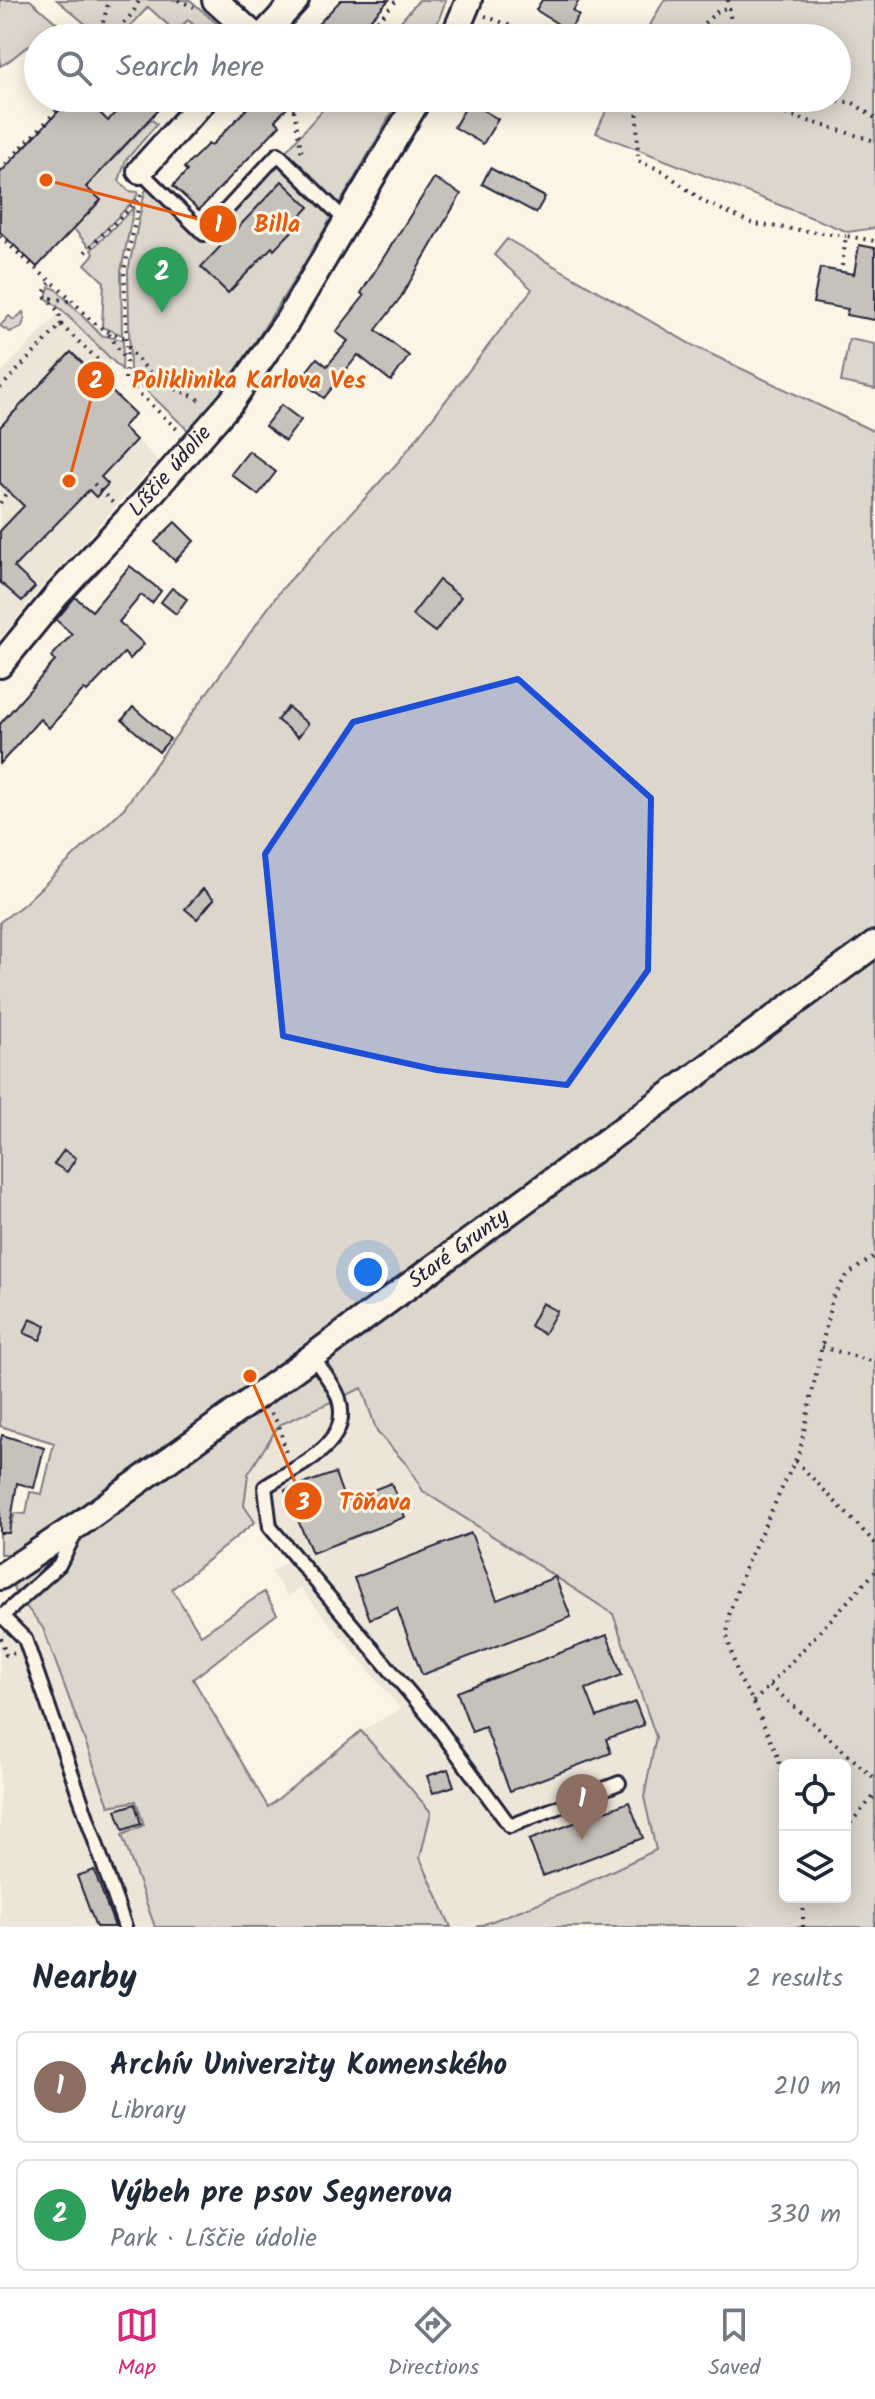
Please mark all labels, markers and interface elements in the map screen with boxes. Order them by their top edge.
search box [24,24,851,112]
text: Search here [116,44,264,92]
icon: search [52,46,96,90]
callout: Billa [198,200,316,248]
text: 1 [214,206,222,245]
text: Billa [254,206,300,245]
pin: 2 [136,247,188,313]
callout: Poliklinika Karlova Ves [76,356,382,404]
text: 2 [89,362,103,401]
text: Poliklinika Karlova Ves [132,362,366,401]
street label: Líščie údolie [120,417,221,525]
street label: Staré Grunty [401,1200,517,1298]
your location [348,1252,388,1292]
callout: Tôňava [283,1477,427,1525]
text: 3 [295,1484,310,1523]
text: Tôňava [339,1484,411,1523]
map controls [779,1759,851,1903]
button: locate [779,1759,851,1831]
pin: 1 [556,1774,608,1840]
button: layers [779,1831,851,1903]
text: Nearby [32,1952,137,2006]
text: 2 results [746,1958,843,2000]
text: Archív Univerzity Komenského [110,2042,507,2090]
text: 1 [56,2066,64,2108]
text: 210 m [774,2066,841,2108]
text: Library [110,2090,186,2132]
text: Výbeh pre psov Segnerova [110,2170,452,2218]
text: 2 [52,2194,68,2236]
text: 330 m [767,2194,841,2236]
text: Park · Líščie údolie [110,2218,317,2260]
tab: Map [115,2303,159,2386]
tab: Directions [388,2303,479,2386]
tab: Saved [708,2303,760,2386]

